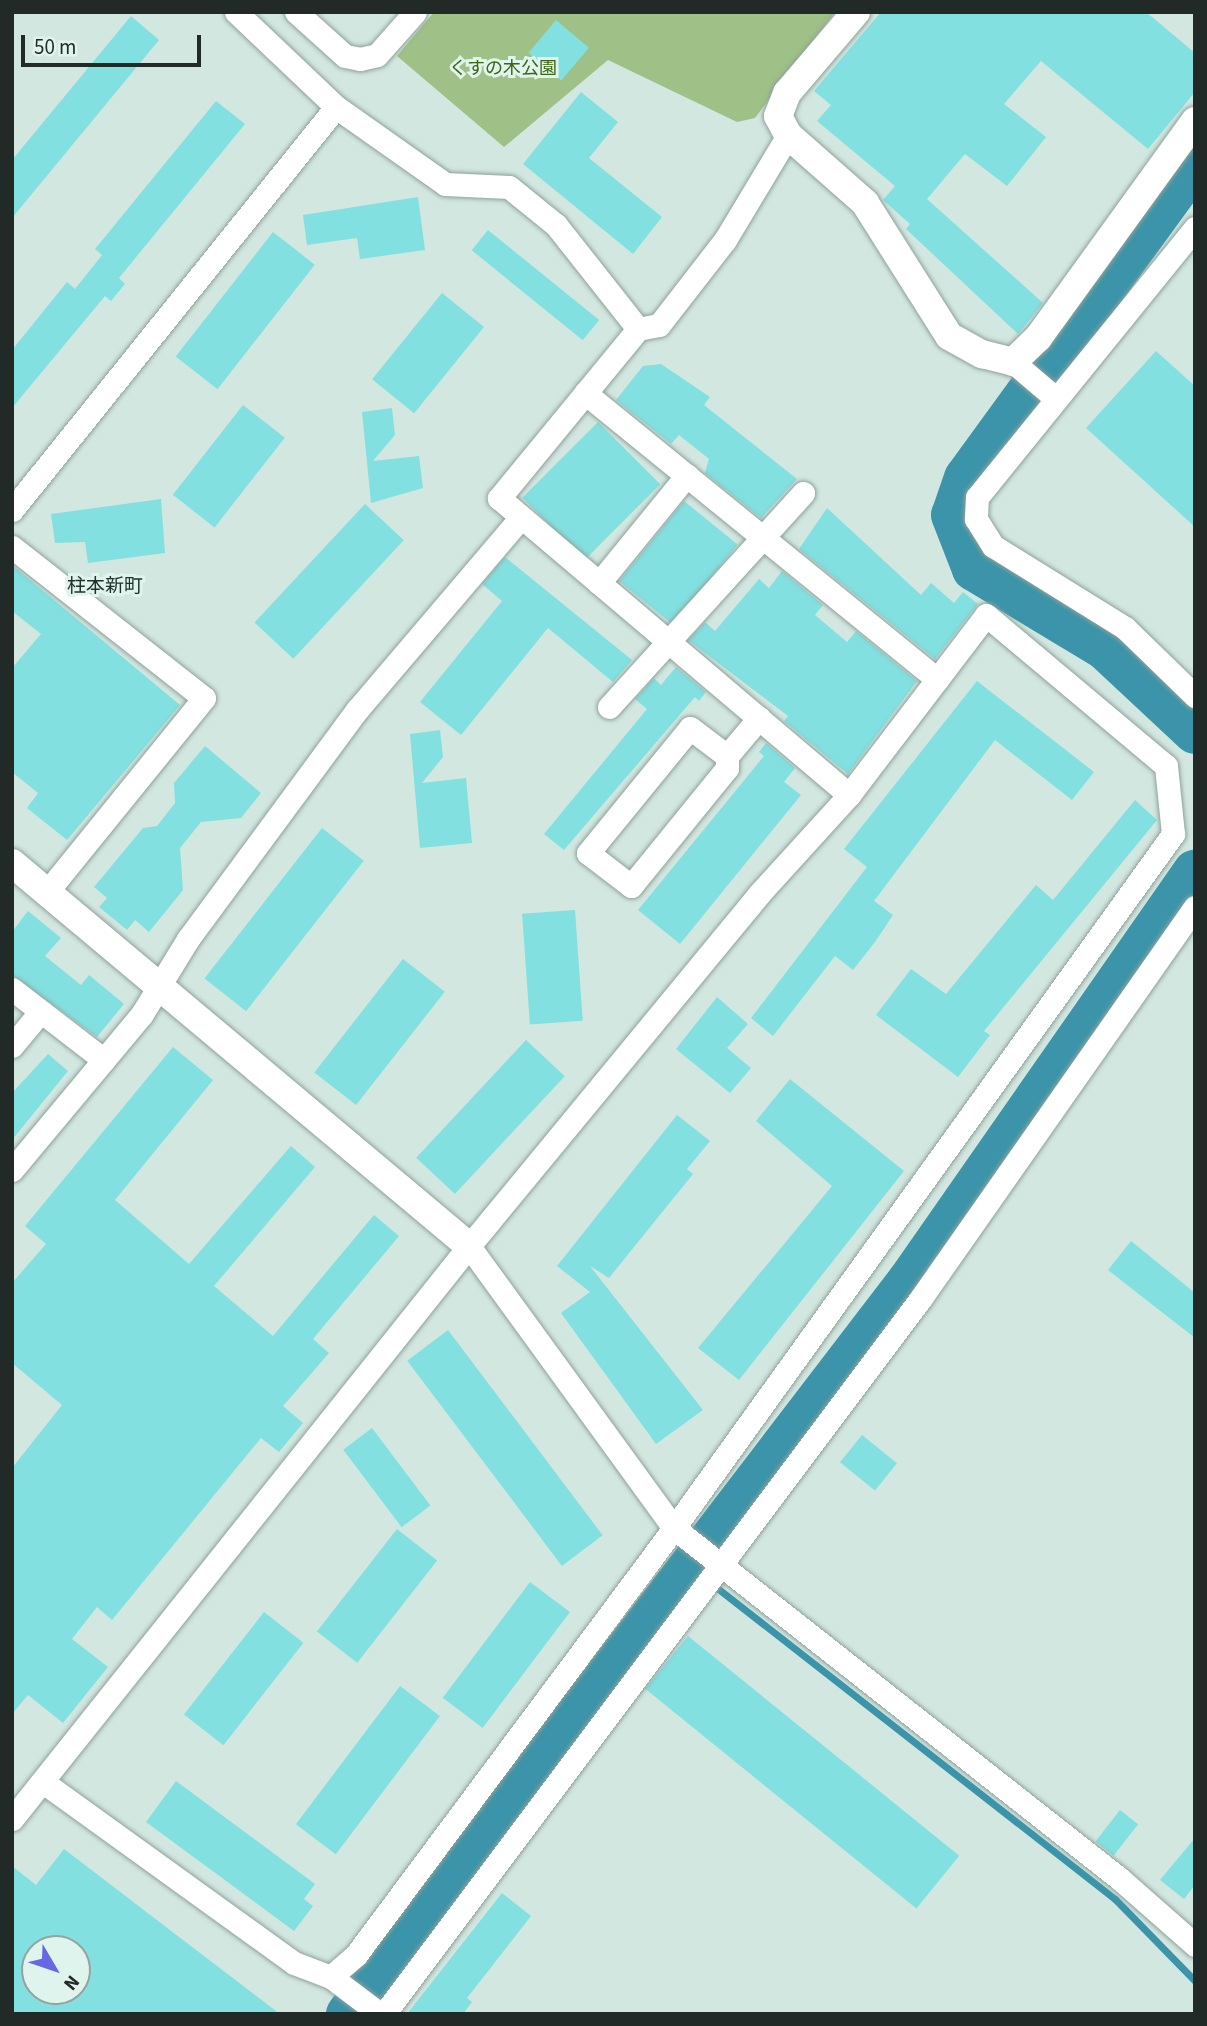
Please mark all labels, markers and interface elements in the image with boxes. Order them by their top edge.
scale bar [24,21,205,65]
text: 50 m [34,32,76,62]
park label: くすの木公園 [449,58,557,80]
district label: 柱本新町 [67,576,143,598]
north arrow [21,1935,91,2005]
text: N [57,1969,86,1996]

